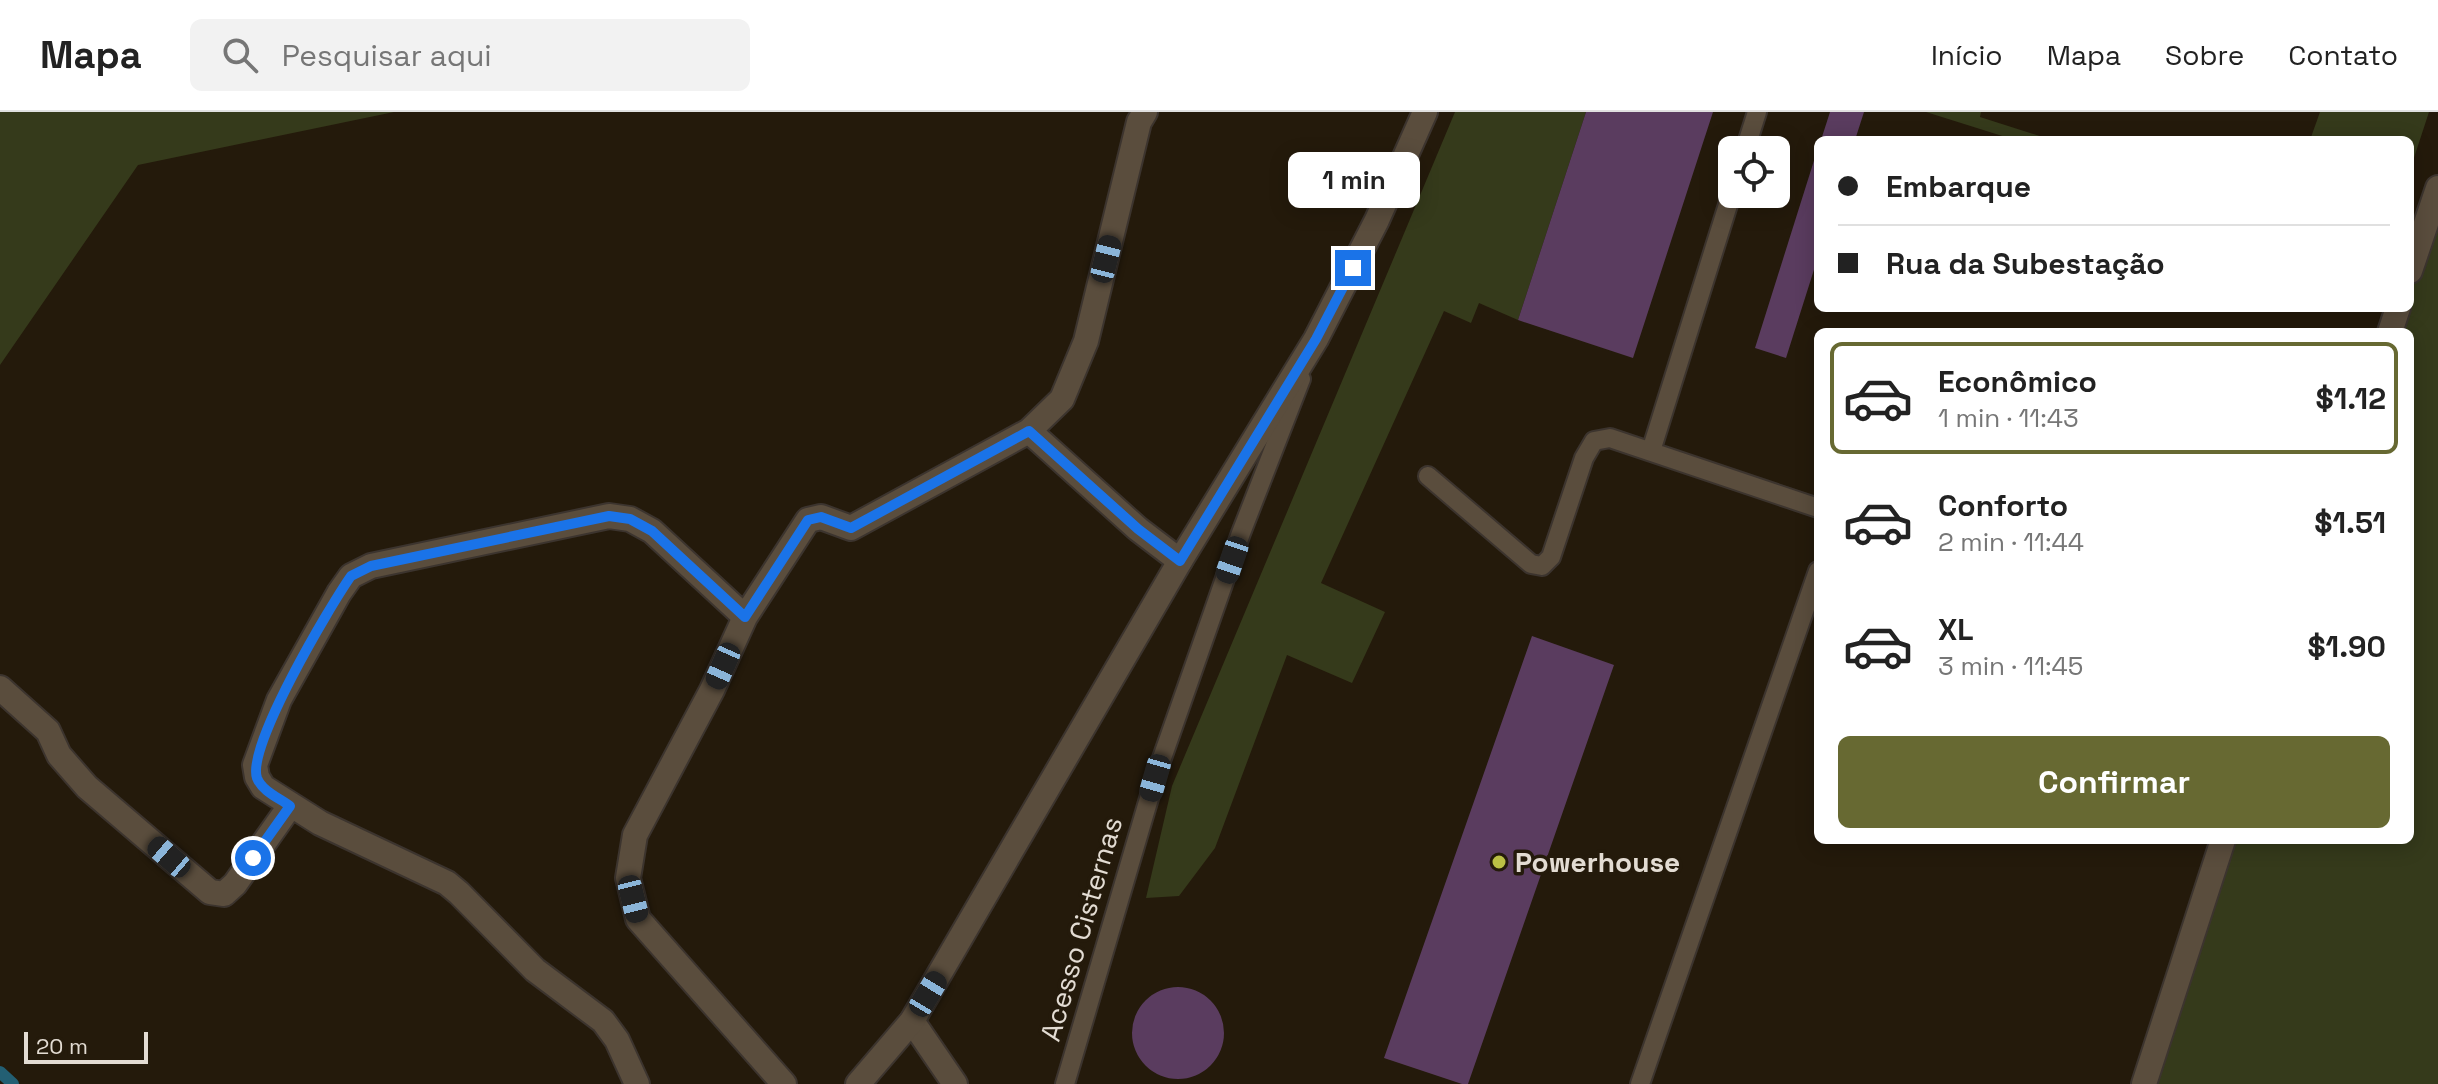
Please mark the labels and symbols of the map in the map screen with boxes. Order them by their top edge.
callout: 1 min [1287,152,1419,208]
car [1089,233,1123,285]
route end [1335,250,1371,286]
car [1213,533,1251,587]
car [702,639,744,693]
car [1137,752,1173,804]
street label: Acesso Cisternas [1032,813,1130,1045]
car [143,832,195,882]
route start [235,840,271,876]
place label: Powerhouse [1515,844,1680,880]
marker: Powerhouse [1490,853,1508,871]
car [616,873,650,925]
car [905,967,951,1021]
scale bar [24,1028,148,1064]

